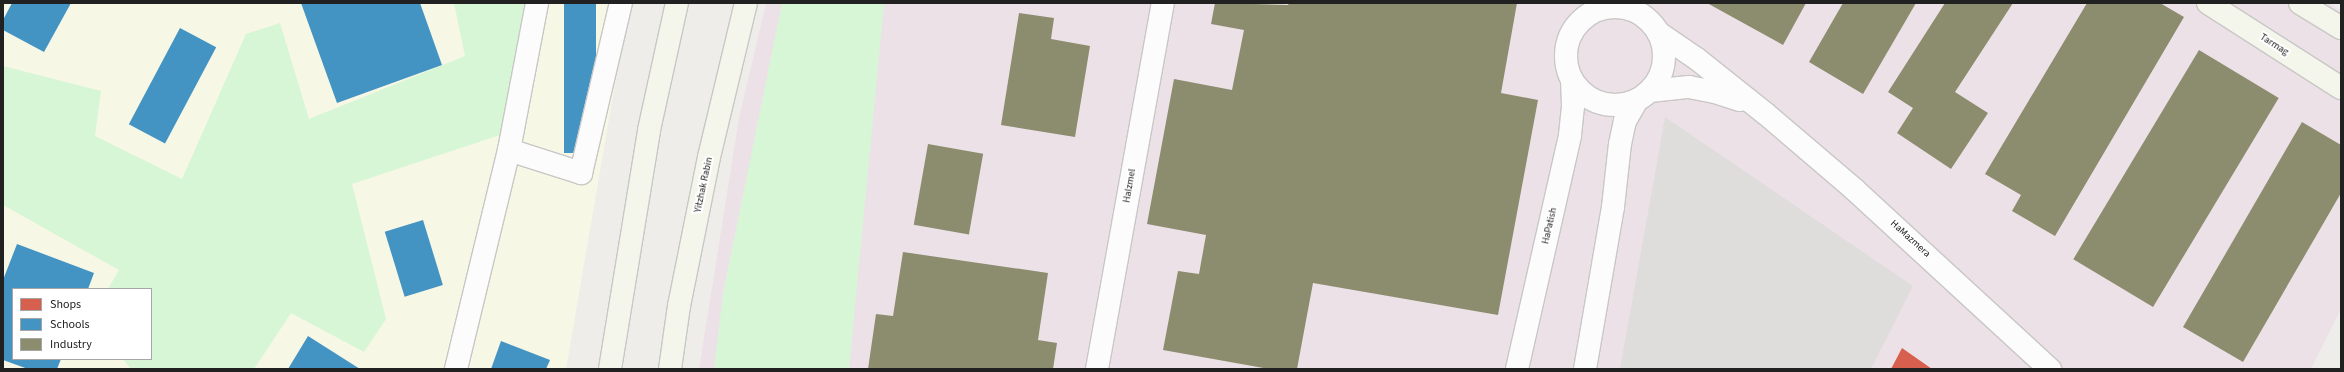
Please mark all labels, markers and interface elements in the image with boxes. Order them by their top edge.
street label: Tarmag [2257,32,2291,58]
street label: Yitzhak Rabin [692,156,716,214]
street label: HaIzmel [1121,168,1139,204]
street label: HaPatish [1540,207,1560,245]
street label: HaMazmera [1888,218,1932,260]
legend [12,288,152,360]
text: Shops [50,296,81,313]
text: Schools [50,316,90,333]
text: Industry [50,336,92,353]

